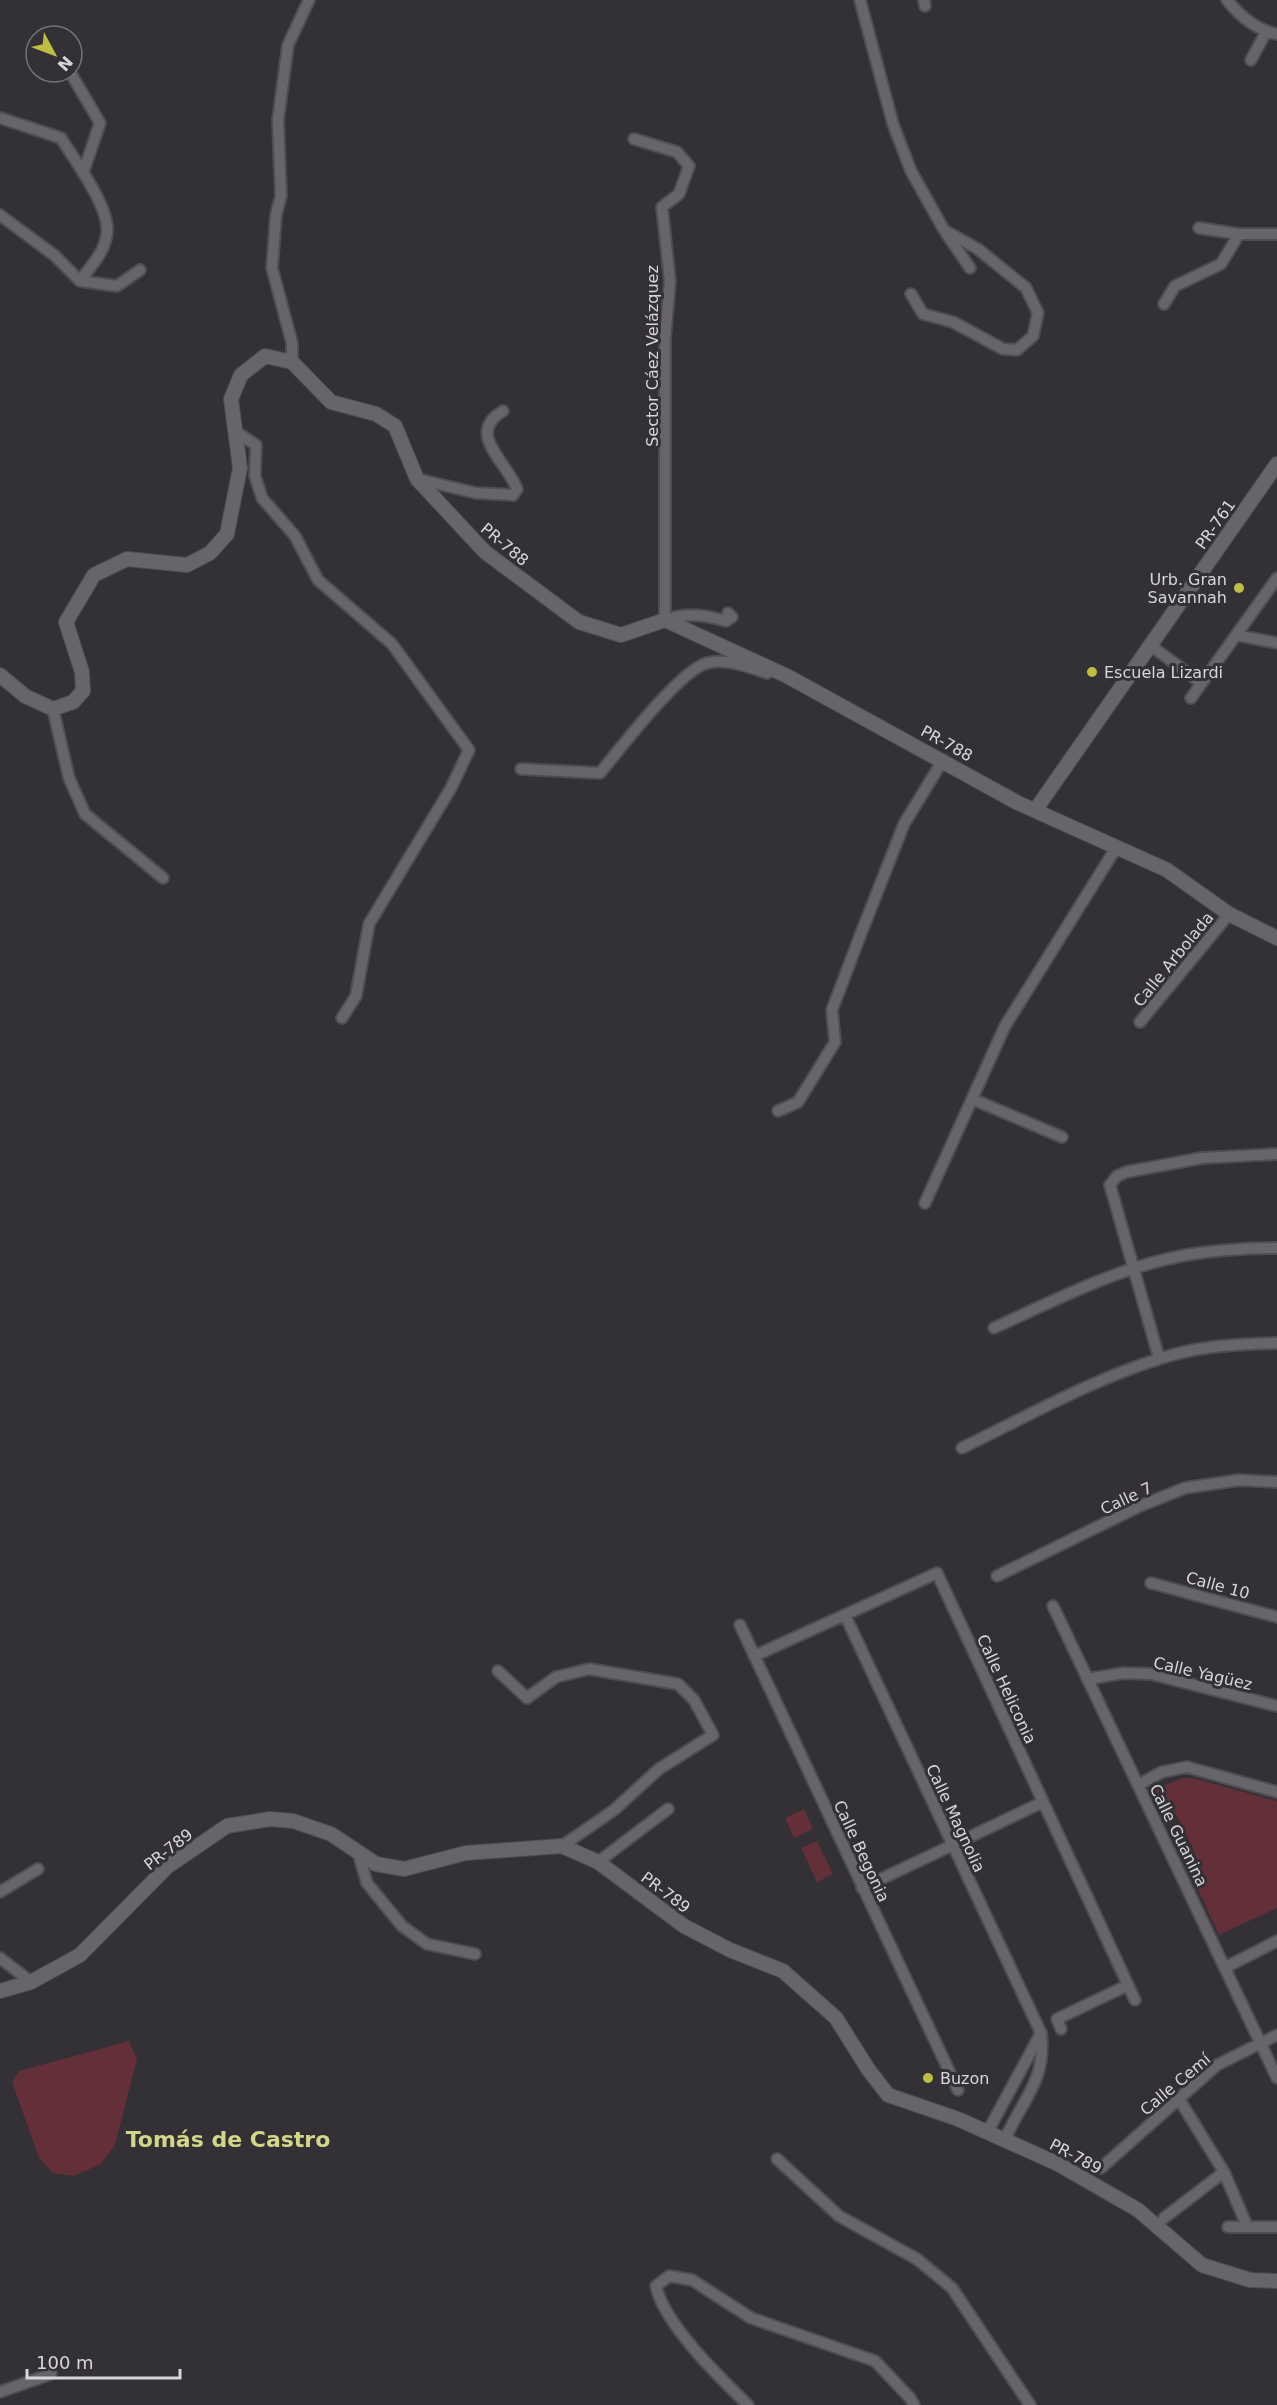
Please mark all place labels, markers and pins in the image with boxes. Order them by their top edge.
place label: Urb. Gran Savannah [1148,570,1227,607]
marker: Urb. Gran Savannah [1232,581,1246,595]
place label: Escuela Lizardi [1104,663,1223,682]
marker: Escuela Lizardi [1085,665,1099,679]
place label: Buzon [940,2069,989,2088]
marker: Buzon [921,2071,935,2085]

